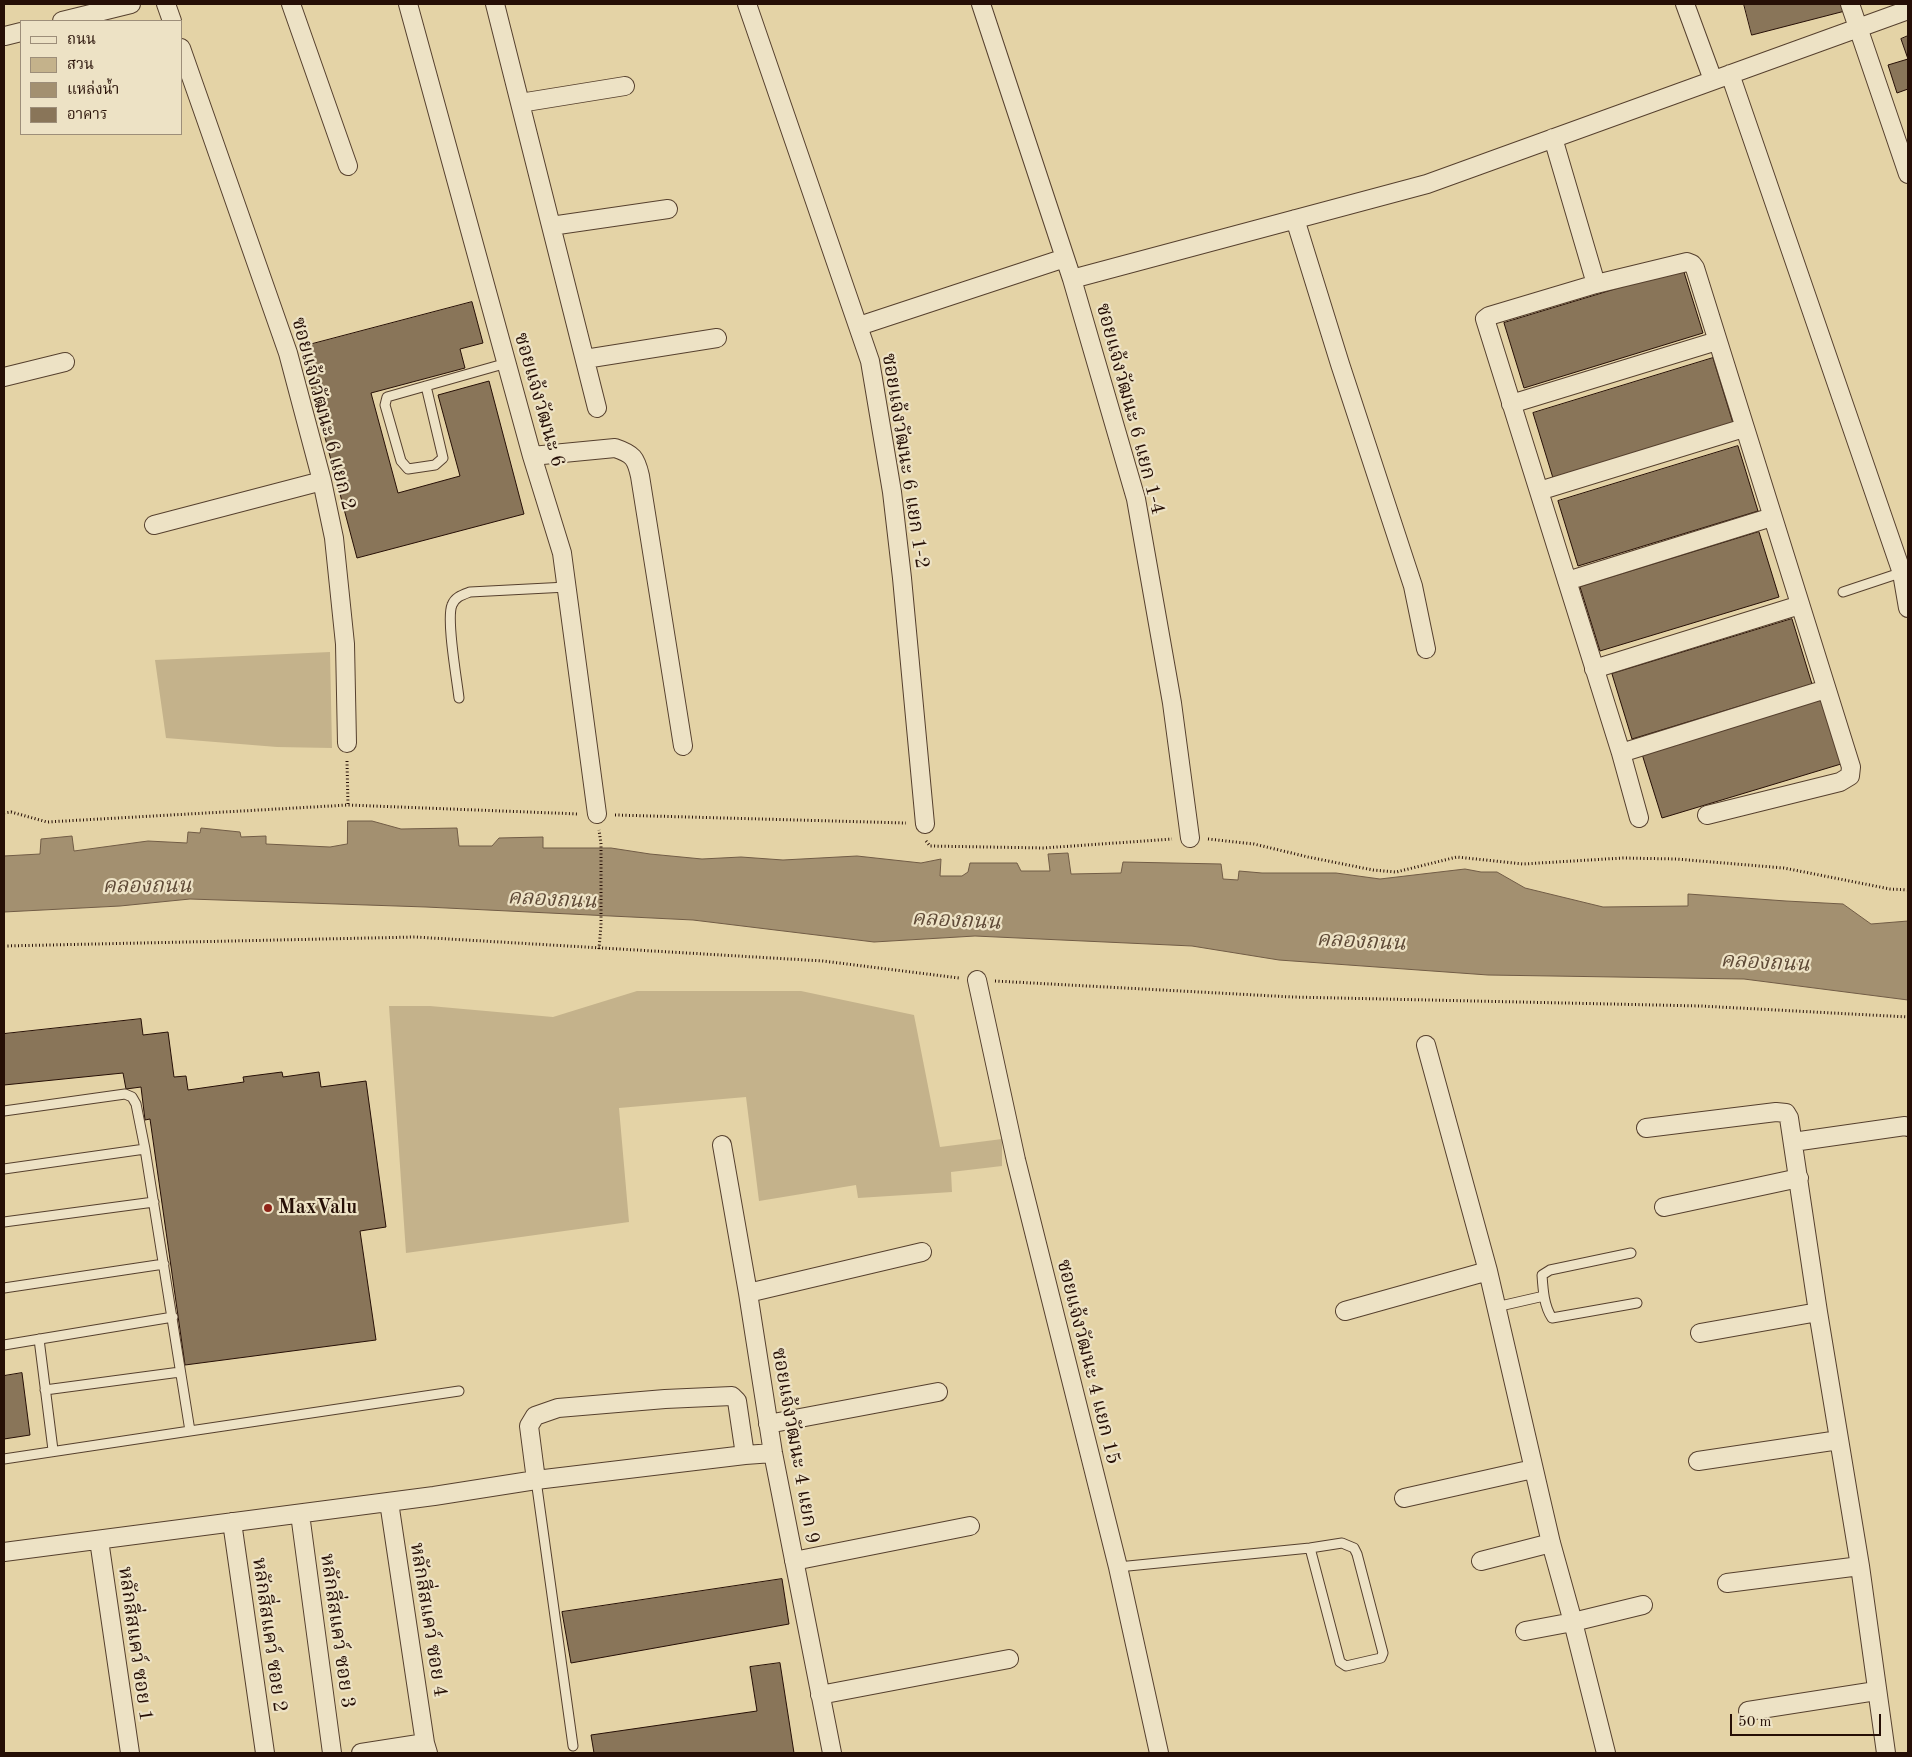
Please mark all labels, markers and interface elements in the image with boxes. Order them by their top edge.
legend [20,20,182,135]
text: ถนน [67,33,96,48]
text: สวน [67,58,94,73]
text: แหล่งน้ำ [67,83,119,98]
text: อาคาร [67,108,107,123]
street label: ซอยแจ้งวัฒนะ 6 แยก 1-4 [1090,301,1170,517]
street label: ซอยแจ้งวัฒนะ 6 แยก 2 [286,315,360,513]
street label: ซอยแจ้งวัฒนะ 6 [508,330,570,470]
street label: ซอยแจ้งวัฒนะ 6 แยก 1-2 [876,352,934,570]
water label: คลองถนน [102,873,192,899]
water label: คลองถนน [507,885,597,915]
water label: คลองถนน [911,906,1001,936]
water label: คลองถนน [1316,927,1406,957]
water label: คลองถนน [1720,948,1810,978]
place label: MaxValu [278,1196,357,1220]
marker: MaxValu [262,1202,274,1214]
street label: ซอยแจ้งวัฒนะ 4 แยก 15 [1051,1257,1125,1467]
street label: ซอยแจ้งวัฒนะ 4 แยก 9 [766,1346,824,1546]
street label: หลักสี่สแคว์ ซอย 4 [404,1541,452,1699]
street label: หลักสี่สแคว์ ซอย 3 [314,1552,360,1710]
street label: หลักสี่สแคว์ ซอย 2 [246,1556,292,1714]
street label: หลักสี่สแคว์ ซอย 1 [112,1565,158,1723]
scale bar [1732,1704,1883,1736]
text: 50 m [1738,1715,1772,1730]

